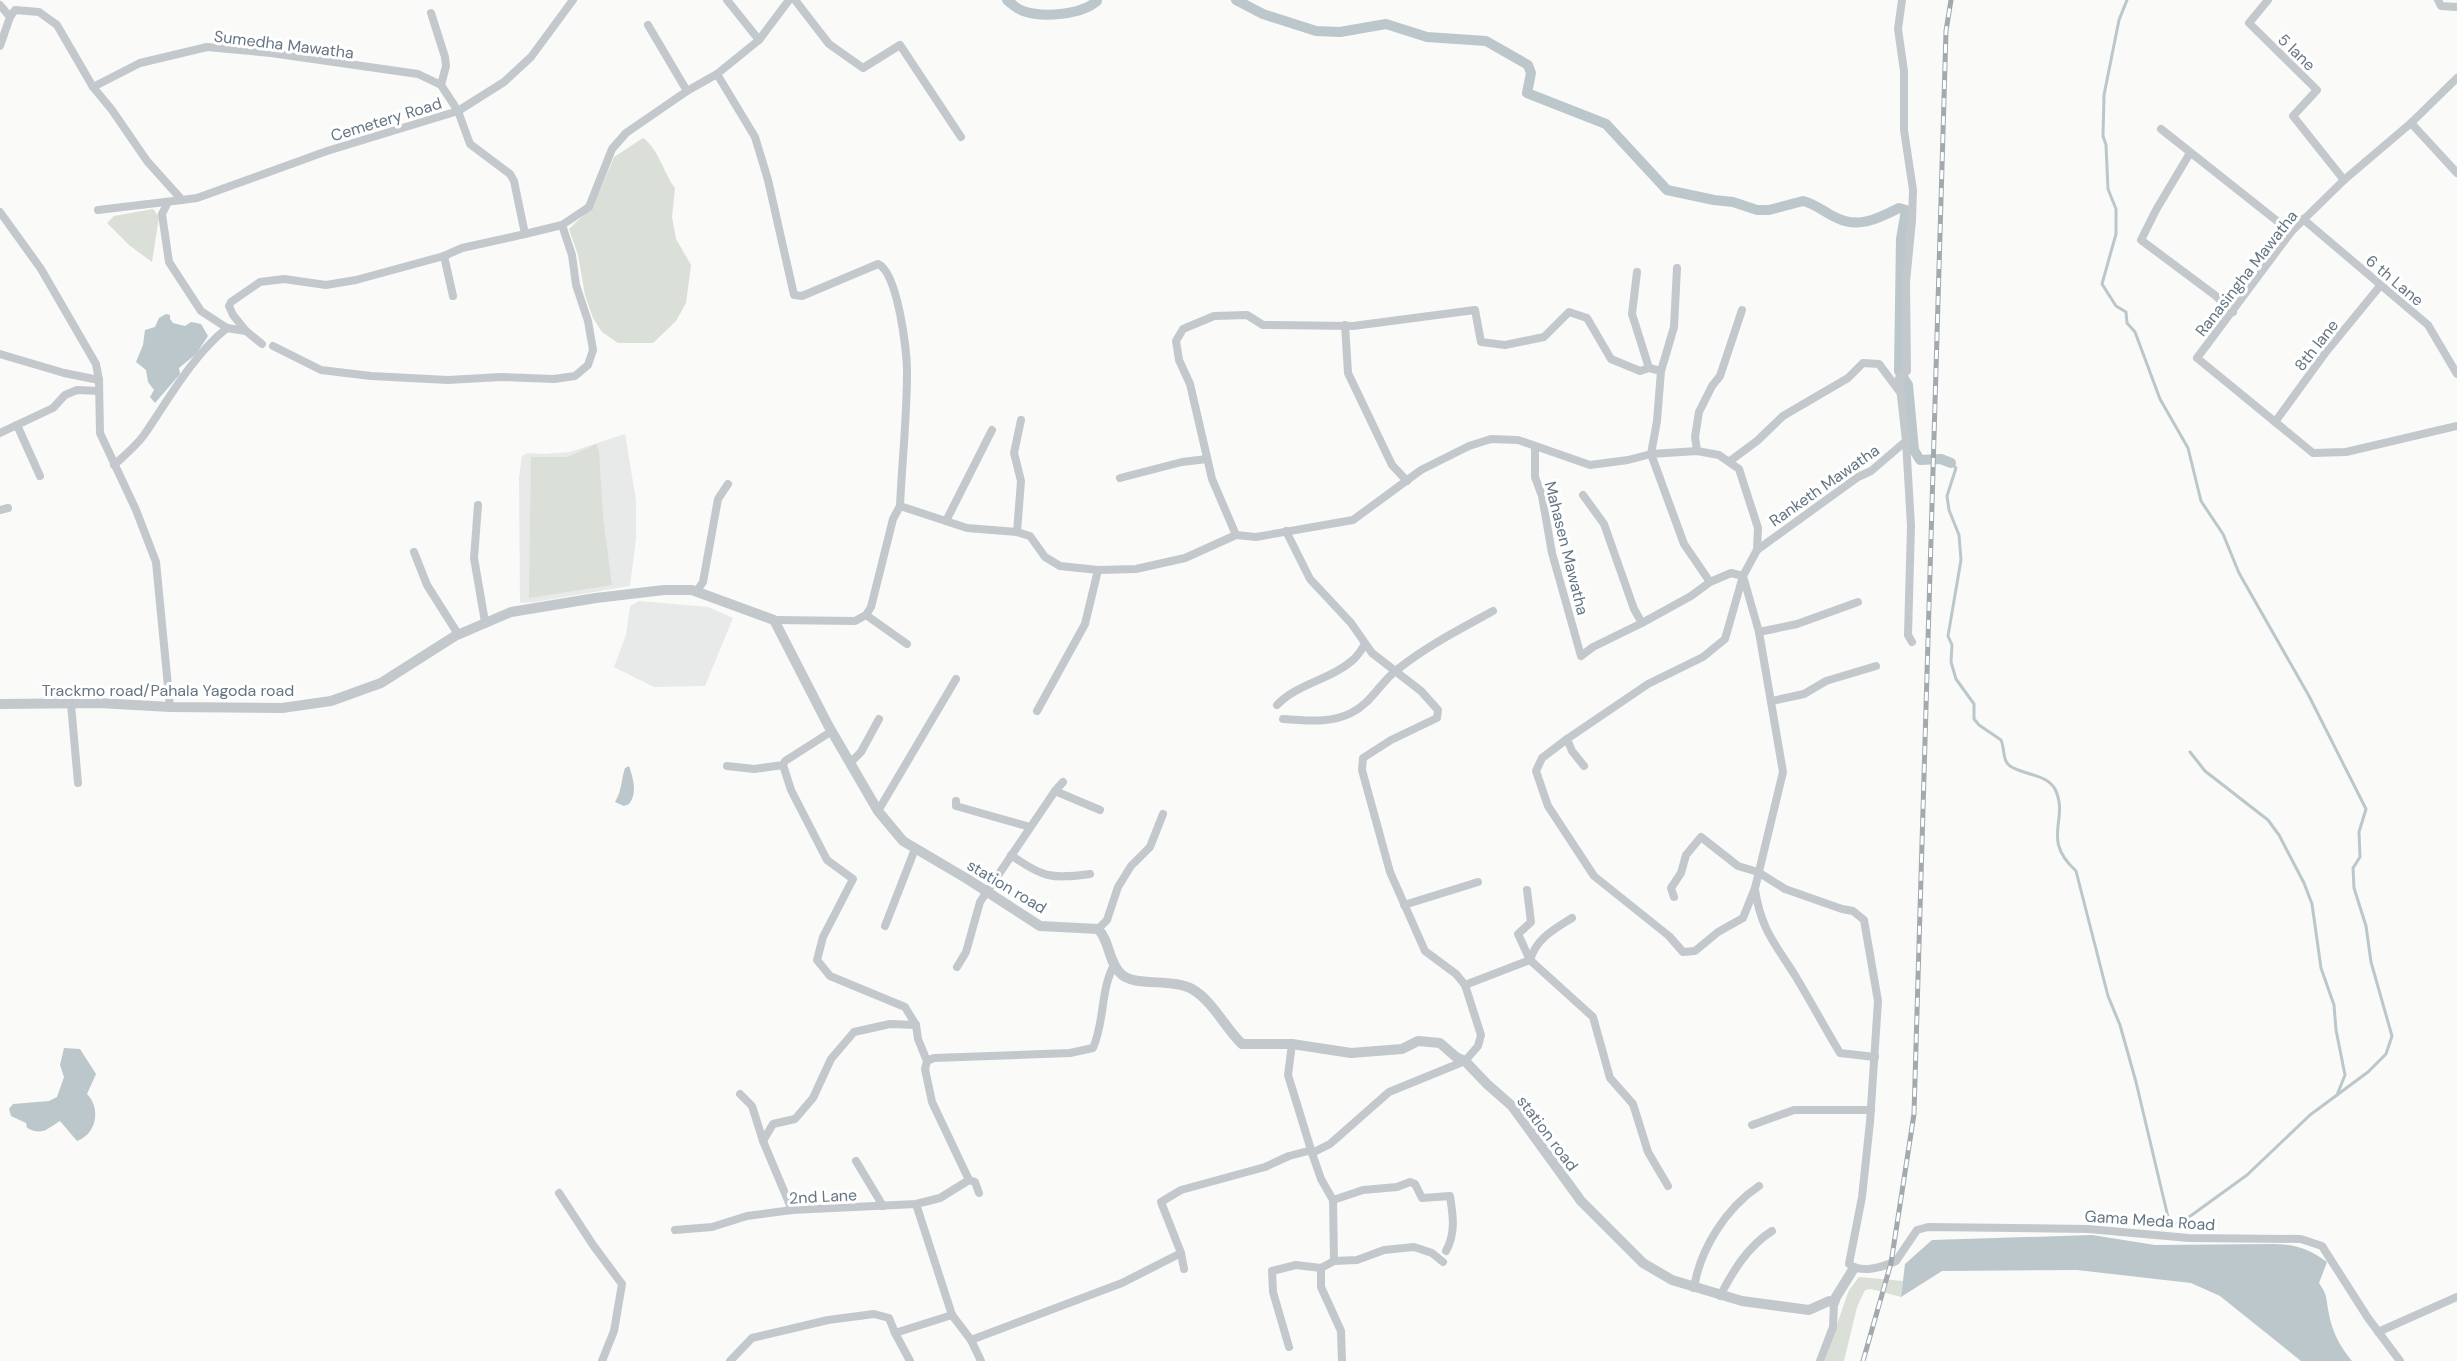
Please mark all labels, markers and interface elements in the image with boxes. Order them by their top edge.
street label: Sumedha Mawatha [213,26,355,63]
street label: 5 lane [2273,29,2320,75]
street label: Cemetery Road [328,93,444,146]
street label: Ranasingha Mawatha [2191,206,2302,341]
street label: 6 th Lane [2361,250,2428,311]
street label: 8th lane [2290,315,2343,375]
street label: Ranketh Mawatha [1765,440,1883,531]
street label: Mahasen Mawatha [1540,479,1593,617]
street label: Trackmo road/Pahala Yagoda road [42,680,294,701]
street label: station road [963,854,1050,918]
street label: station road [1512,1091,1583,1175]
street label: 2nd Lane [788,1184,858,1209]
street label: Gama Meda Road [2084,1205,2216,1236]

